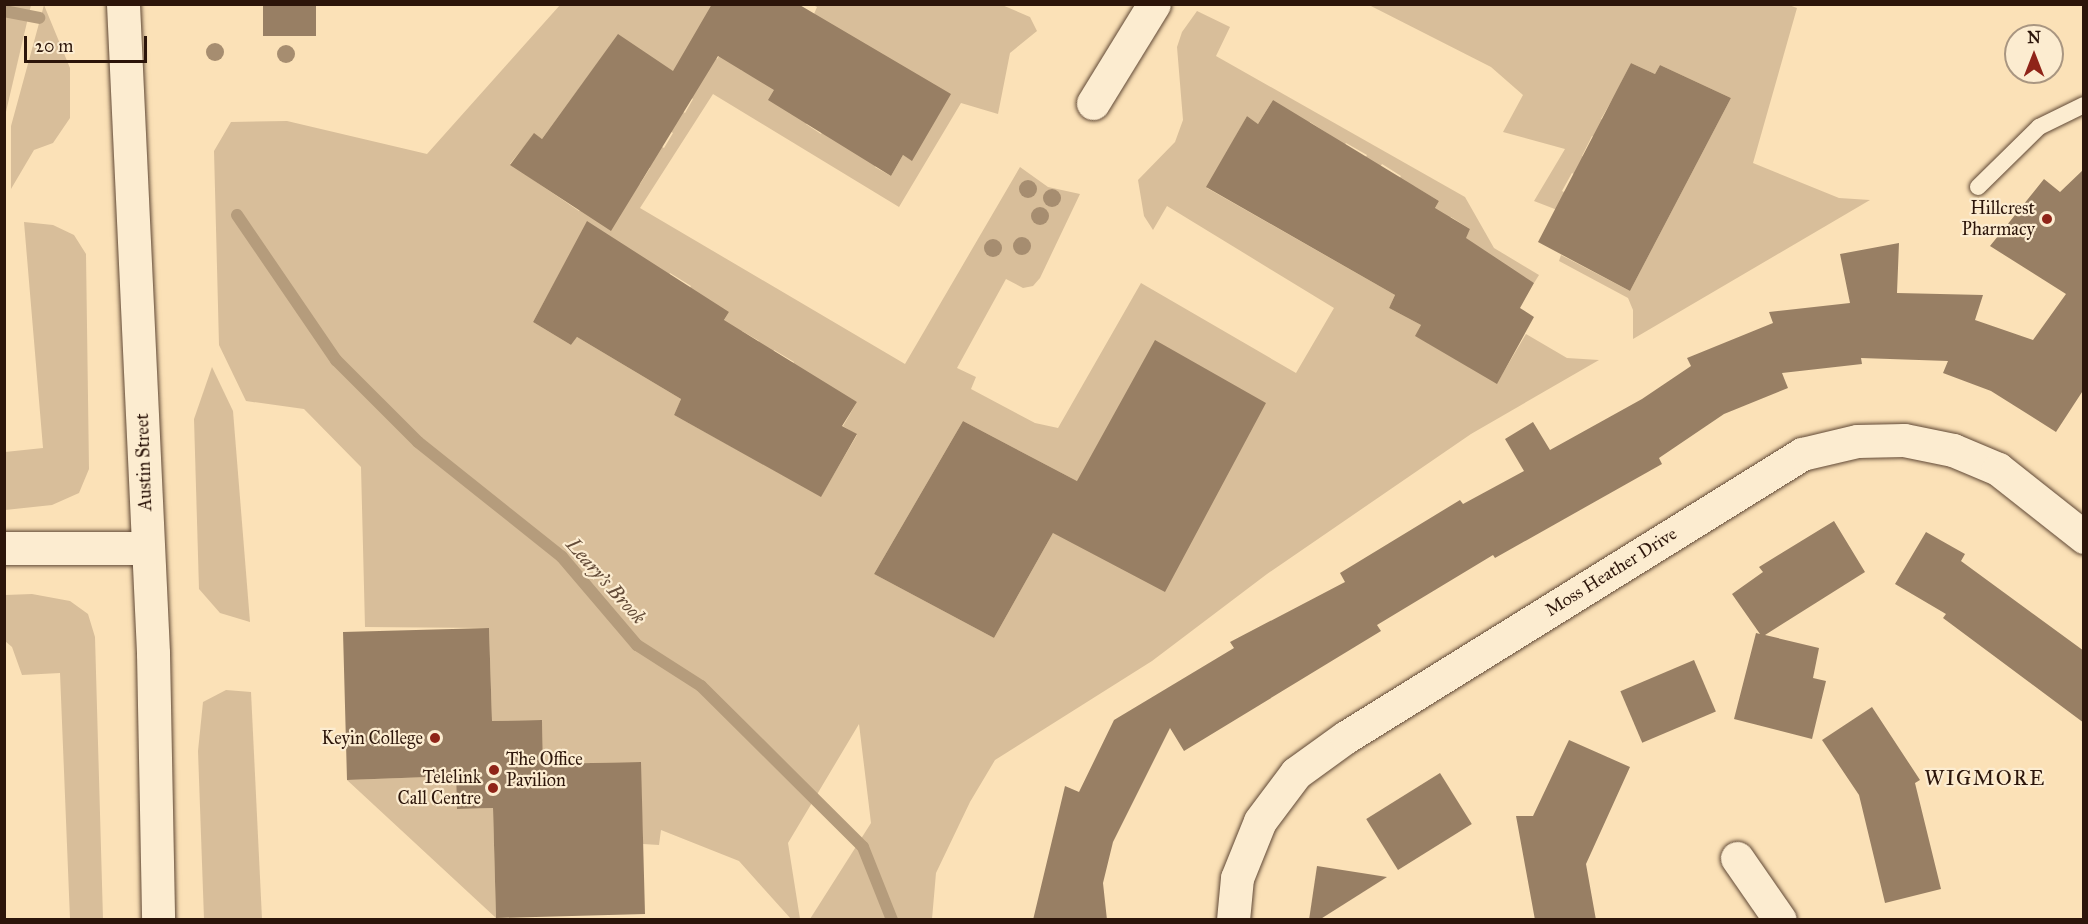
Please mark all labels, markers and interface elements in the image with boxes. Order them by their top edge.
scale bar [27,24,150,62]
north arrow [2004,24,2064,84]
text: N [2027,28,2041,47]
text: 20 m [35,35,73,57]
place label: Hillcrest Pharmacy [1962,198,2035,240]
marker: Hillcrest Pharmacy [2040,212,2054,226]
street label: Austin Street [132,413,156,511]
street label: Moss Heather Drive [1541,523,1681,621]
water label: Leary's Brook [561,533,651,629]
place label: Keyin College [322,727,423,749]
marker: Keyin College [428,731,442,745]
place label: The Office Pavilion [506,749,583,792]
marker: The Office Pavilion [487,763,501,777]
district label: WIGMORE [1924,765,2046,791]
place label: Telelink Call Centre [398,767,481,810]
marker: Telelink Call Centre [486,781,500,795]

